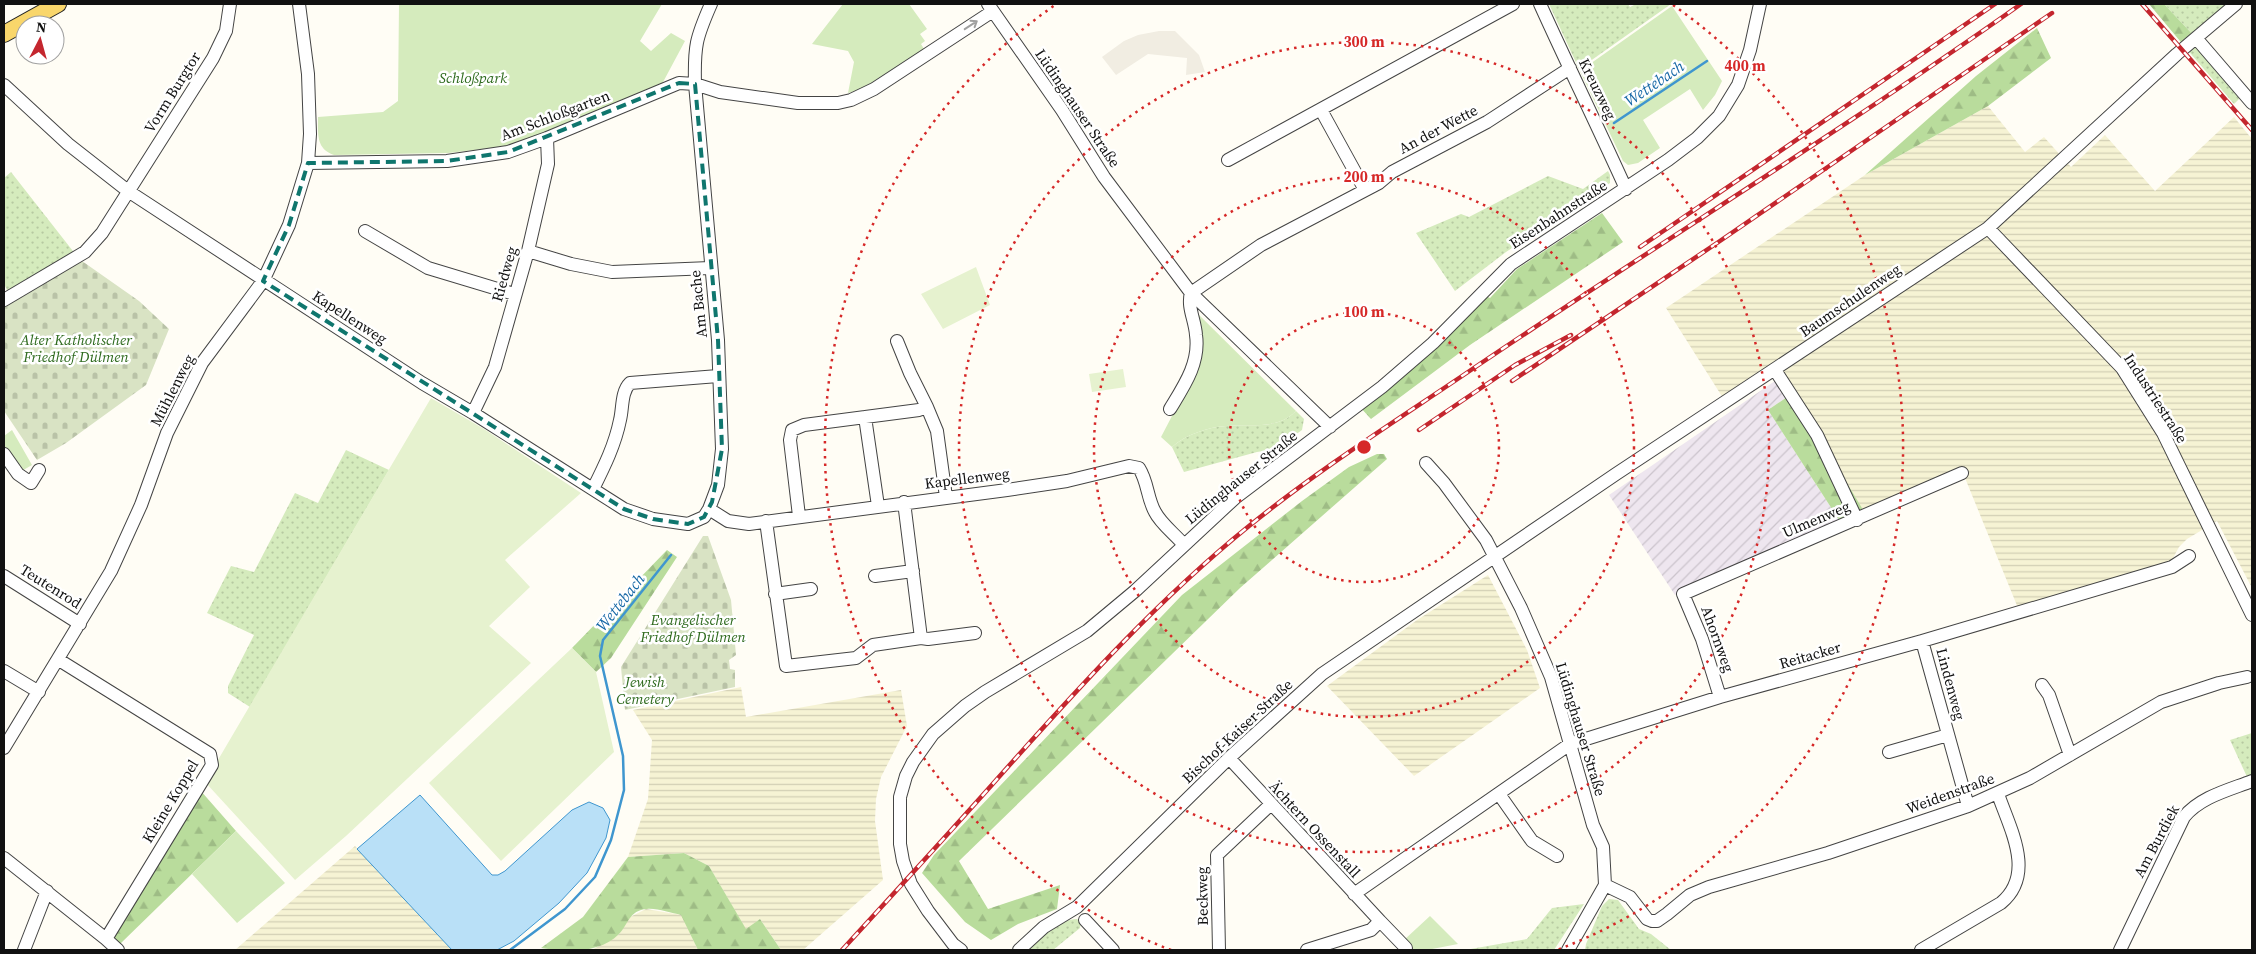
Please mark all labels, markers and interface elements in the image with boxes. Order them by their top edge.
north arrow [15,15,65,65]
text: N [35,17,47,38]
one-way arrow [963,20,977,30]
text: 300 m [1343,31,1385,52]
street label: Lüdinghauser Straße [1030,45,1126,172]
street label: Vorm Burgtor [139,47,206,137]
street label: Kreuzweg [1574,55,1622,123]
water label: Wettebach [1620,55,1689,111]
text: 400 m [1724,55,1766,76]
park label: Schloßpark [439,67,508,88]
street label: Am Schloßgarten [497,84,613,146]
street label: An der Wette [1395,99,1481,159]
text: 200 m [1343,166,1385,187]
street label: Eisenbahnstraße [1505,174,1611,254]
street label: Riedweg [486,244,522,304]
street label: Baumschulenweg [1795,258,1905,342]
street label: Am Bache [684,269,712,339]
street label: Kapellenweg [309,285,392,349]
text: 100 m [1343,301,1385,322]
park label: Alter Katholischer Friedhof Dülmen [19,329,133,367]
street label: Industriestraße [2119,349,2193,447]
street label: Mühlenweg [145,350,199,430]
street label: Lüdinghauser Straße [1180,425,1302,529]
centre of rings [1355,438,1373,456]
street label: Kapellenweg [923,462,1011,494]
street label: Ulmenweg [1779,495,1853,543]
street label: Teutenrod [16,559,86,613]
water label: Wettebach [590,568,650,636]
street label: Ahornweg [1696,603,1740,675]
park label: Evangelischer Friedhof Dülmen [639,609,746,647]
street label: Reitacker [1777,636,1844,674]
street label: Lindenweg [1931,646,1971,723]
street label: Lüdinghauser Straße [1551,659,1611,799]
park label: Jewish Cemetery [616,671,675,709]
street label: Bischof-Kaiser-Straße [1177,674,1297,788]
street label: Kleine Koppel [137,755,203,847]
street label: Weidenstraße [1903,767,1997,819]
street label: Ächtern Ossenstall [1265,776,1366,882]
street label: Am Burdiek [2128,800,2184,881]
street label: Beckweg [1191,866,1213,926]

